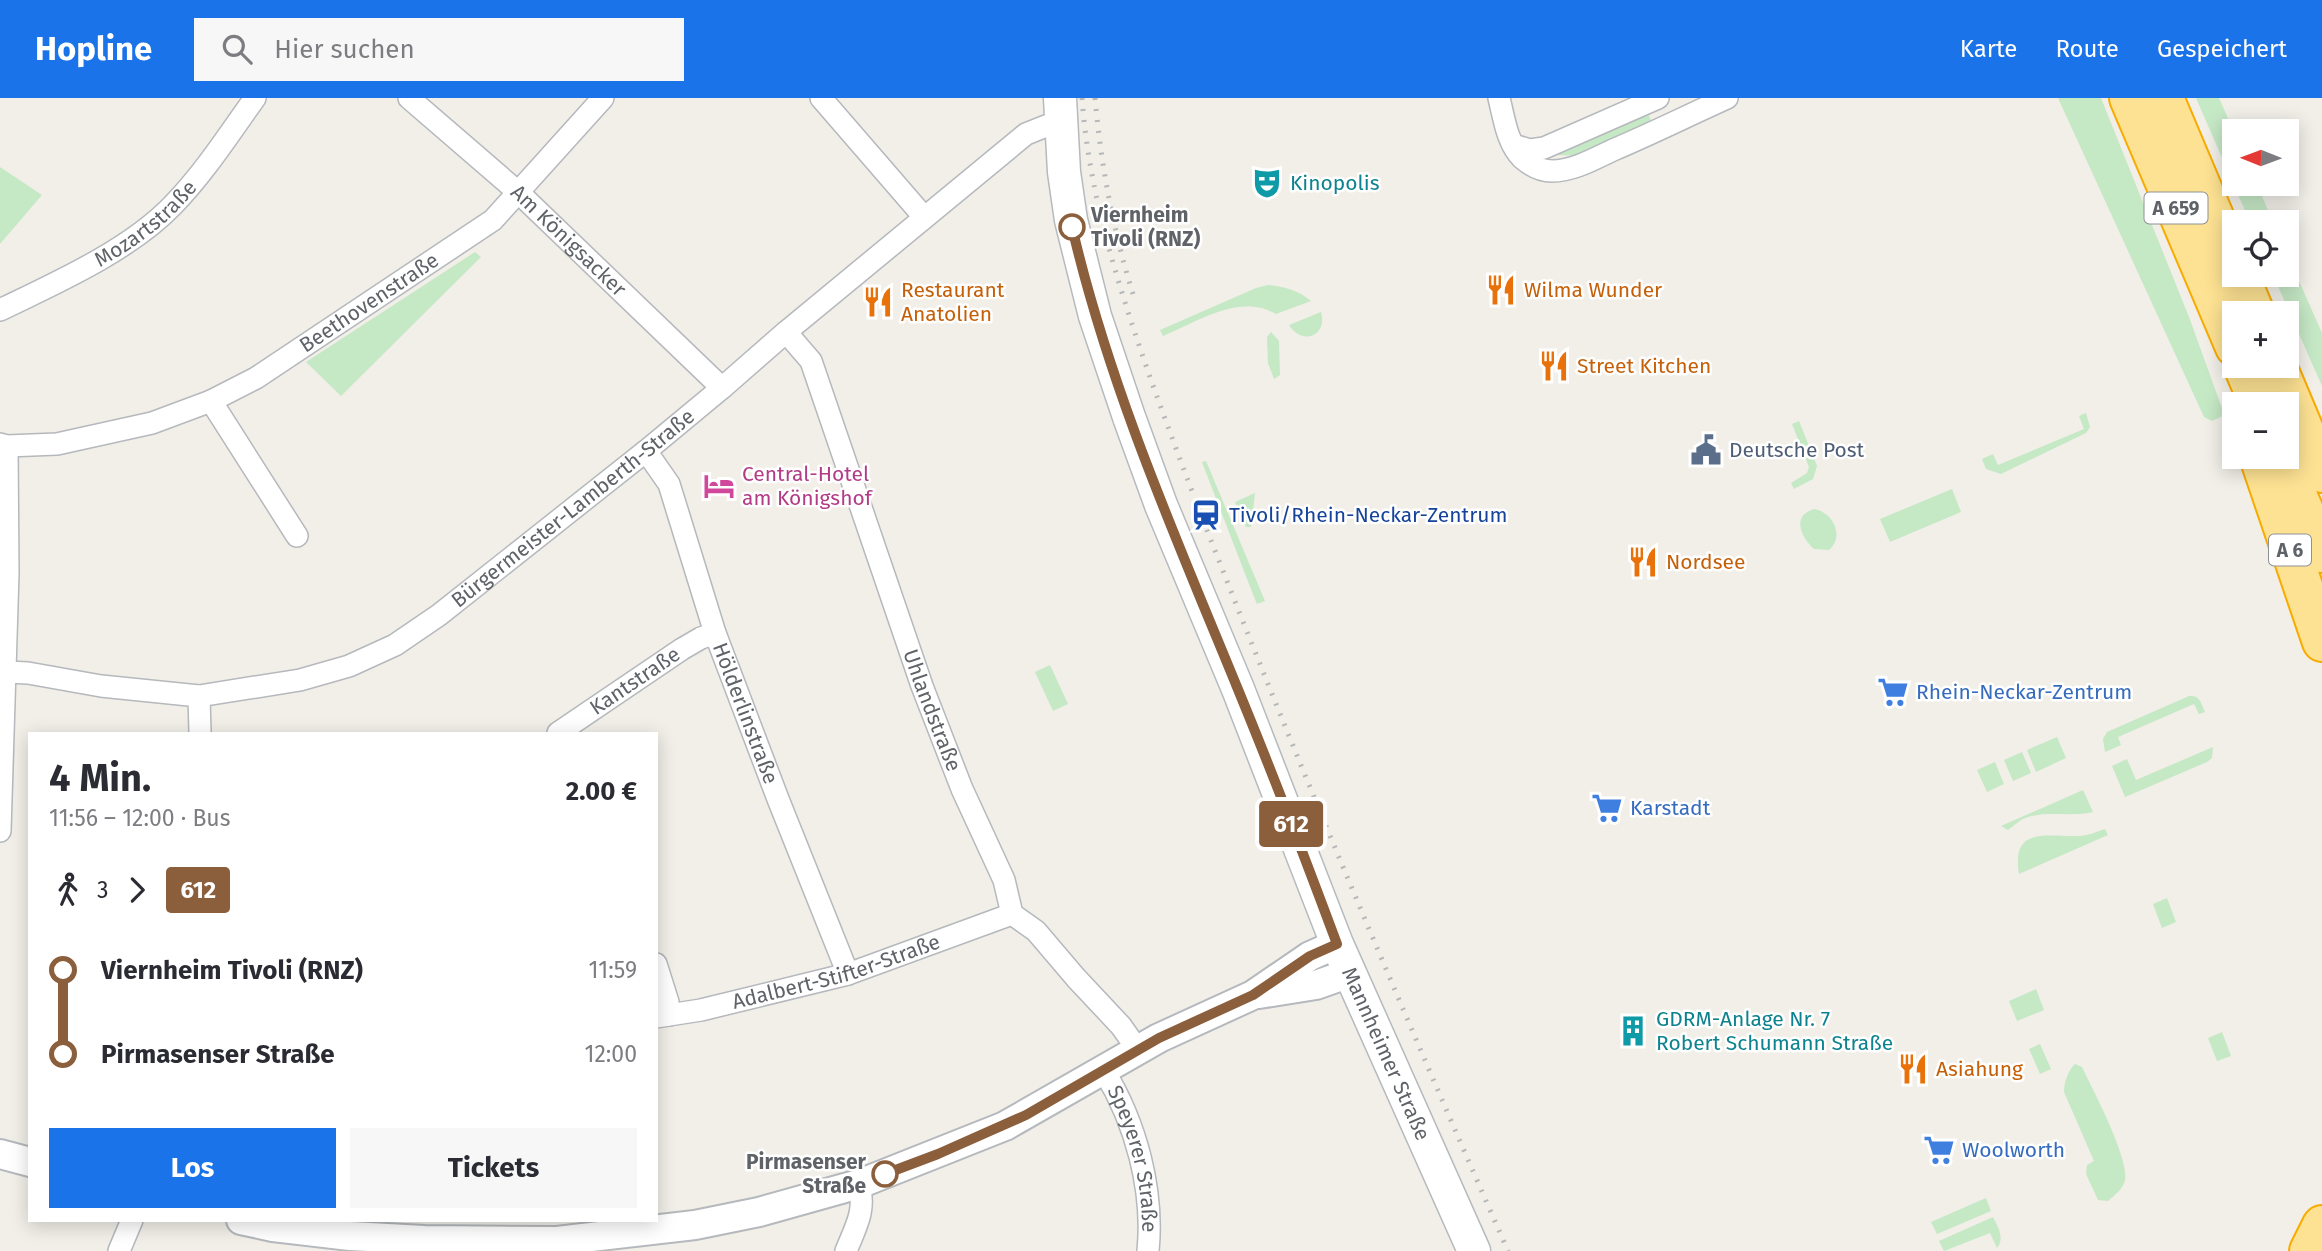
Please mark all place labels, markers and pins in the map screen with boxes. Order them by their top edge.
theatre icon: Kinopolis [1250,166,1284,200]
place label: Kinopolis [1290,170,1380,196]
place label: Viernheim Tivoli (RNZ) [1090,202,1200,252]
marker: Viernheim Tivoli (RNZ) [1059,214,1085,240]
restaurant icon: Wilma Wunder [1484,273,1518,307]
place label: Restaurant Anatolien [901,277,1005,327]
place label: Wilma Wunder [1524,277,1662,303]
restaurant icon: Restaurant Anatolien [861,285,895,319]
restaurant icon: Street Kitchen [1537,349,1571,383]
place label: Street Kitchen [1577,353,1711,379]
public building icon: Deutsche Post [1689,433,1723,467]
place label: Deutsche Post [1729,437,1865,463]
place label: Central-Hotel am Königshof [742,461,874,511]
hotel icon: Central-Hotel am Königshof [702,469,736,503]
station icon: Tivoli/Rhein-Neckar-Zentrum [1189,498,1223,532]
place label: Tivoli/Rhein-Neckar-Zentrum [1229,502,1508,528]
restaurant icon: Nordsee [1626,545,1660,579]
place label: Nordsee [1666,549,1745,575]
supermarket icon: Rhein-Neckar-Zentrum [1876,675,1910,709]
place label: Rhein-Neckar-Zentrum [1916,679,2132,705]
supermarket icon: Karstadt [1590,791,1624,825]
place label: Karstadt [1630,795,1711,821]
place label: GDRM-Anlage Nr. 7 Robert Schumann Straße [1656,1006,1893,1056]
building icon: GDRM-Anlage Nr. 7 Robert Schumann Straße [1616,1014,1650,1048]
restaurant icon: Asiahung [1896,1052,1930,1086]
place label: Asiahung [1936,1056,2023,1082]
supermarket icon: Woolworth [1922,1133,1956,1167]
place label: Woolworth [1962,1137,2065,1163]
place label: Pirmasenser Straße [746,1149,867,1199]
marker: Pirmasenser Straße [872,1161,898,1187]

